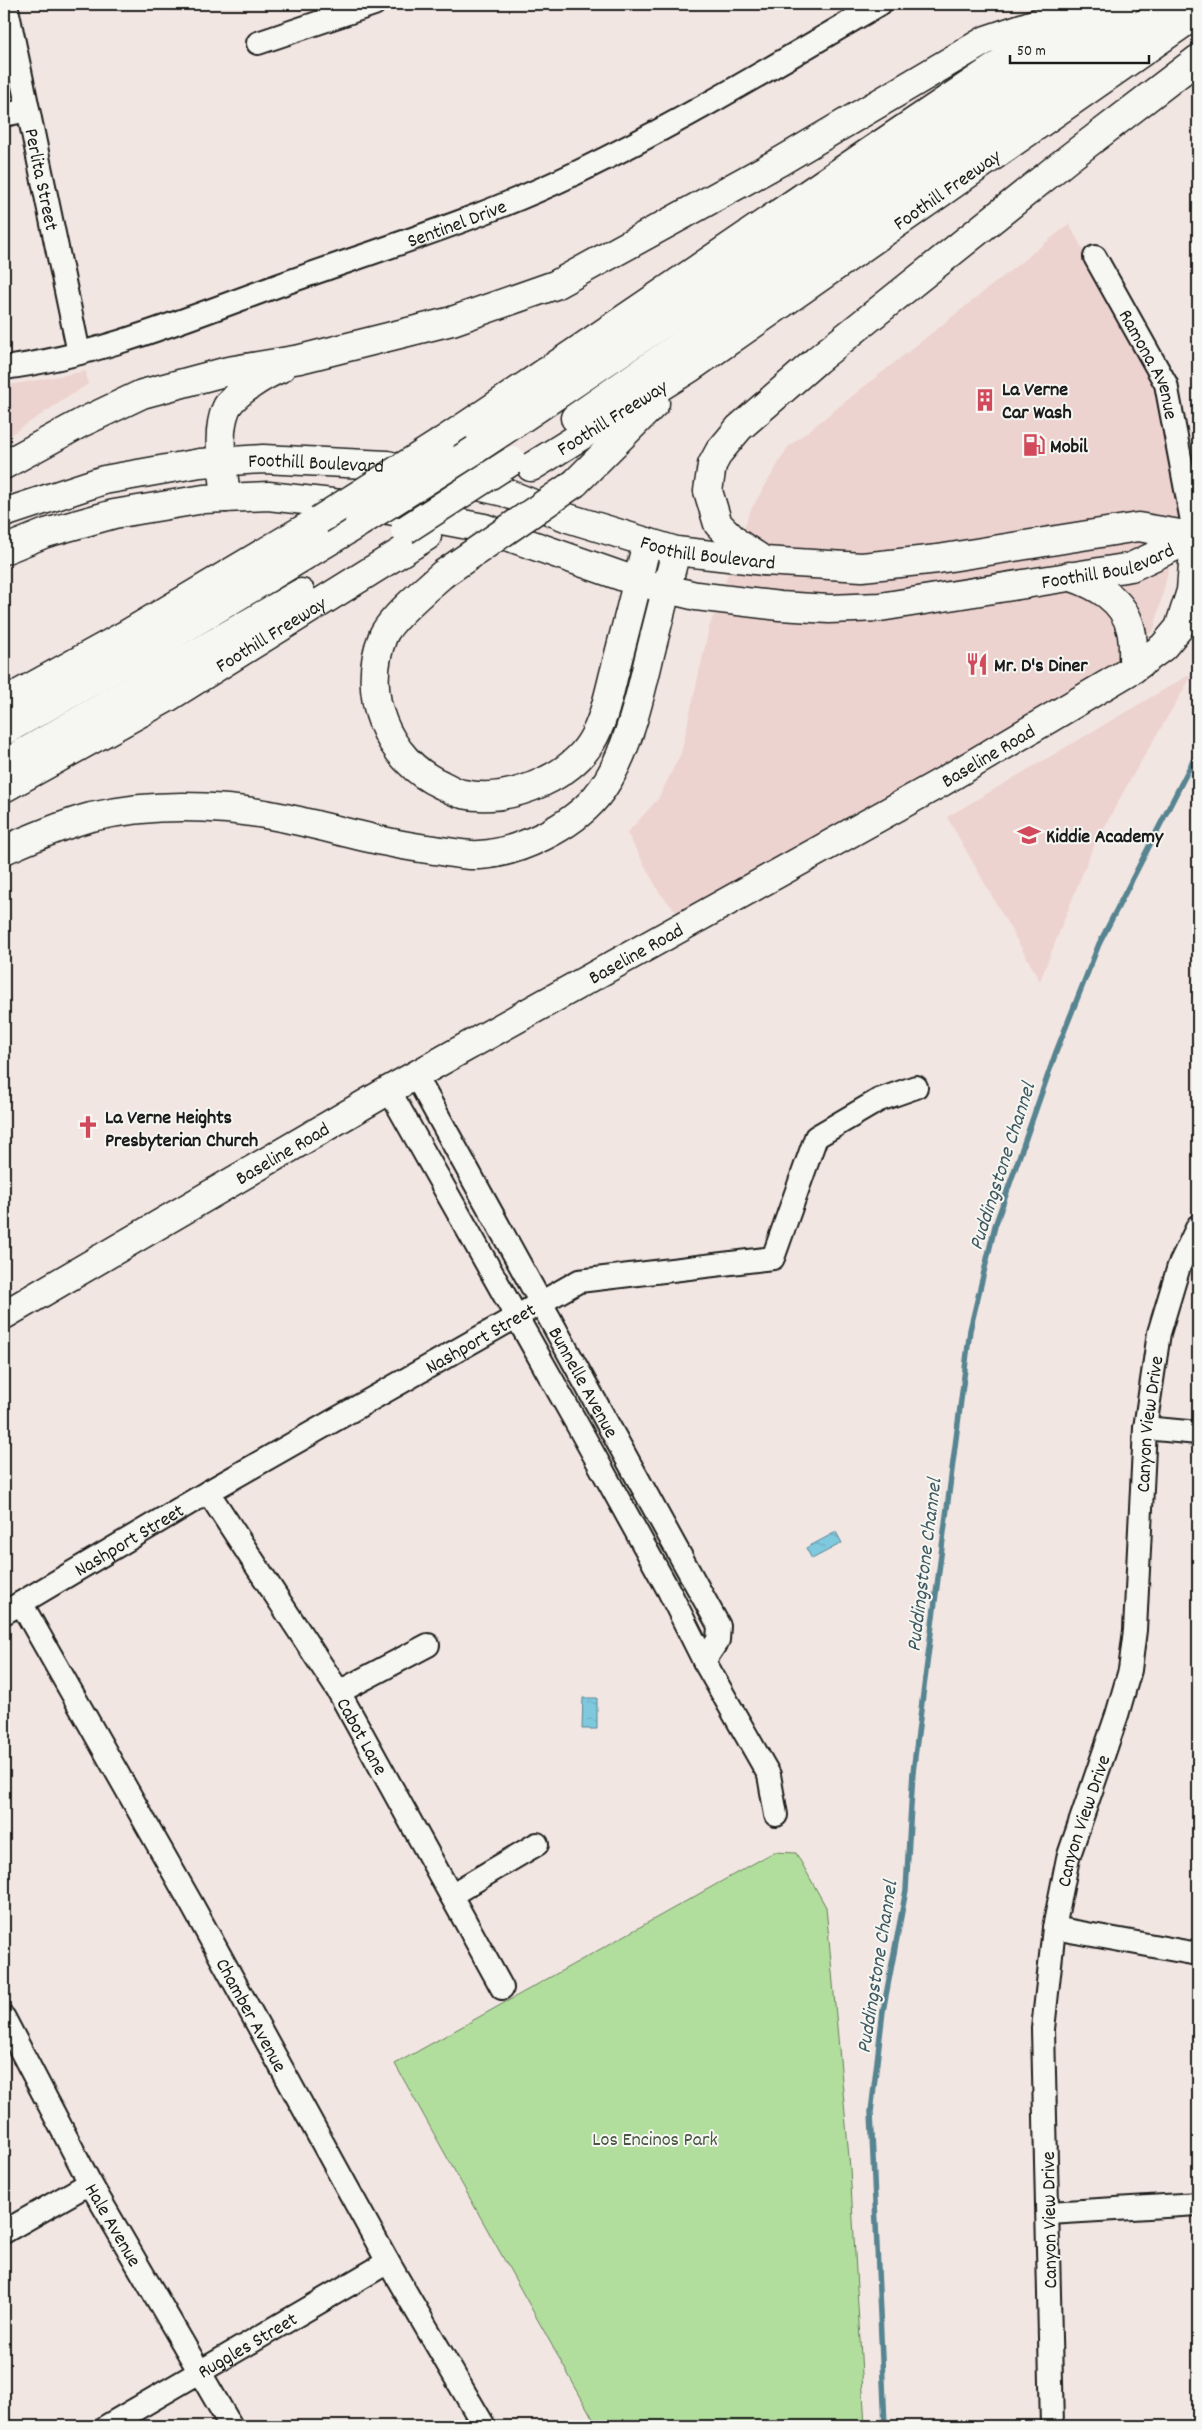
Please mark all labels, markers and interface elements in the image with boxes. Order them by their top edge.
scale bar [1010,32,1148,64]
text: 50 m [1017,41,1046,63]
street label: Perlita Street [15,126,64,233]
street label: Foothill Freeway [889,143,1008,239]
street label: Sentinel Drive [404,194,512,257]
street label: Ramona Avenue [1110,305,1183,422]
street label: Foothill Freeway [553,374,675,464]
place label: La Verne Car Wash [1002,377,1072,428]
building icon: La Verne Car Wash [972,387,998,413]
fuel station icon: Mobil [1021,432,1047,458]
place label: Mobil [1050,434,1088,462]
street label: Foothill Boulevard [247,448,385,482]
street label: Foothill Boulevard [636,530,776,579]
street label: Foothill Boulevard [1040,538,1180,598]
street label: Foothill Freeway [211,591,333,681]
restaurant icon: Mr. D's Diner [964,651,990,677]
place label: Mr. D's Diner [994,653,1088,681]
street label: Baseline Road [937,719,1041,796]
school or university icon: Kiddie Academy [1016,822,1042,848]
place label: Kiddie Academy [1046,824,1164,852]
street label: Baseline Road [584,918,689,993]
water label: Puddingstone Channel [963,1078,1046,1254]
place label: La Verne Heights Presbyterian Church [105,1105,258,1156]
church icon: La Verne Heights Presbyterian Church [75,1114,101,1140]
street label: Baseline Road [231,1117,336,1194]
street label: Nashport Street [421,1297,542,1383]
street label: Bunnelle Avenue [540,1322,624,1444]
street label: Canyon View Drive [1131,1354,1173,1493]
water label: Puddingstone Channel [900,1475,952,1654]
street label: Nashport Street [70,1498,190,1585]
street label: Cabot Lane [328,1693,393,1781]
street label: Canyon View Drive [1052,1751,1119,1890]
water label: Puddingstone Channel [851,1877,908,2056]
street label: Chamber Avenue [207,1954,292,2078]
park label: Los Encinos Park [592,2127,718,2155]
street label: Canyon View Drive [1036,2151,1066,2289]
street label: Hale Avenue [76,2179,147,2273]
street label: Ruggles Street [193,2307,303,2387]

